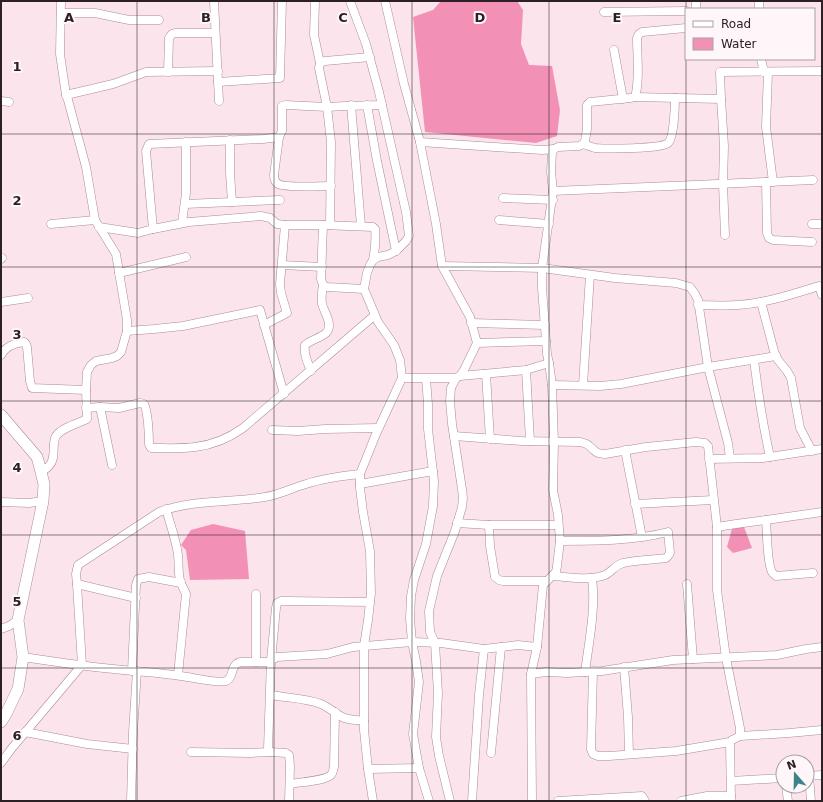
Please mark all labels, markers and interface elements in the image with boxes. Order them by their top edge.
legend [685,8,815,60]
text: A [64,10,74,25]
text: B [201,10,211,25]
text: C [338,10,348,25]
text: D [475,10,486,25]
text: E [613,10,621,25]
text: Road [721,17,751,31]
text: Water [721,37,757,51]
text: 1 [12,59,22,74]
text: 2 [12,193,22,208]
text: 3 [12,327,22,342]
text: 4 [12,460,22,475]
text: 5 [12,594,22,609]
text: 6 [12,728,22,743]
north arrow [775,754,815,794]
text: N [785,757,798,773]

